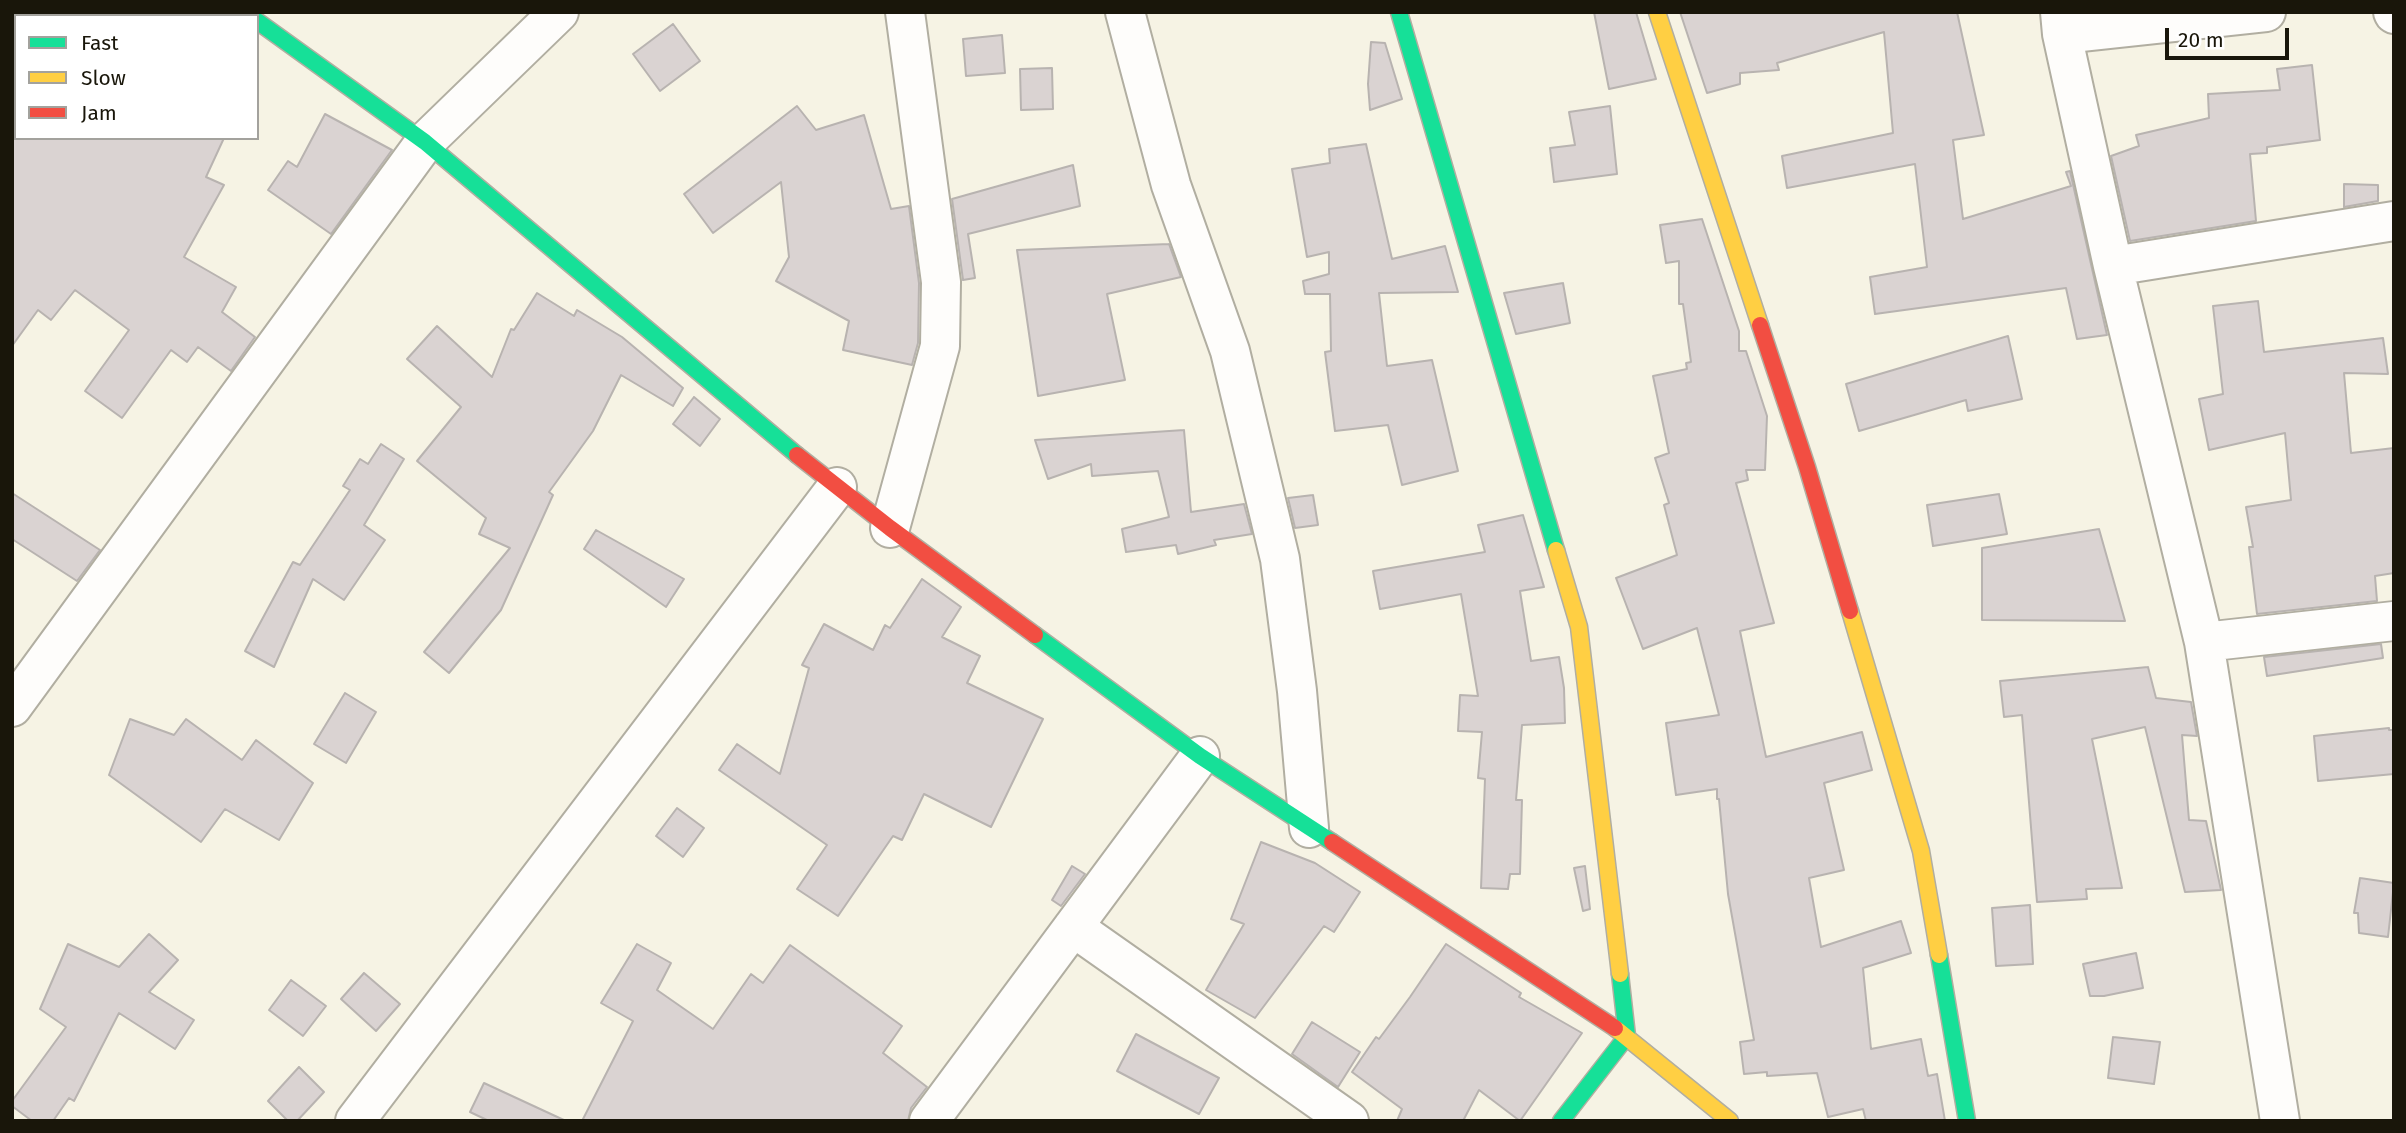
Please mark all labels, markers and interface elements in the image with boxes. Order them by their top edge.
legend [14,14,259,140]
scale bar [2168,14,2292,58]
text: 20 m [2178,27,2224,53]
text: Fast [81,30,119,56]
text: Slow [81,65,126,91]
text: Jam [81,100,117,126]

